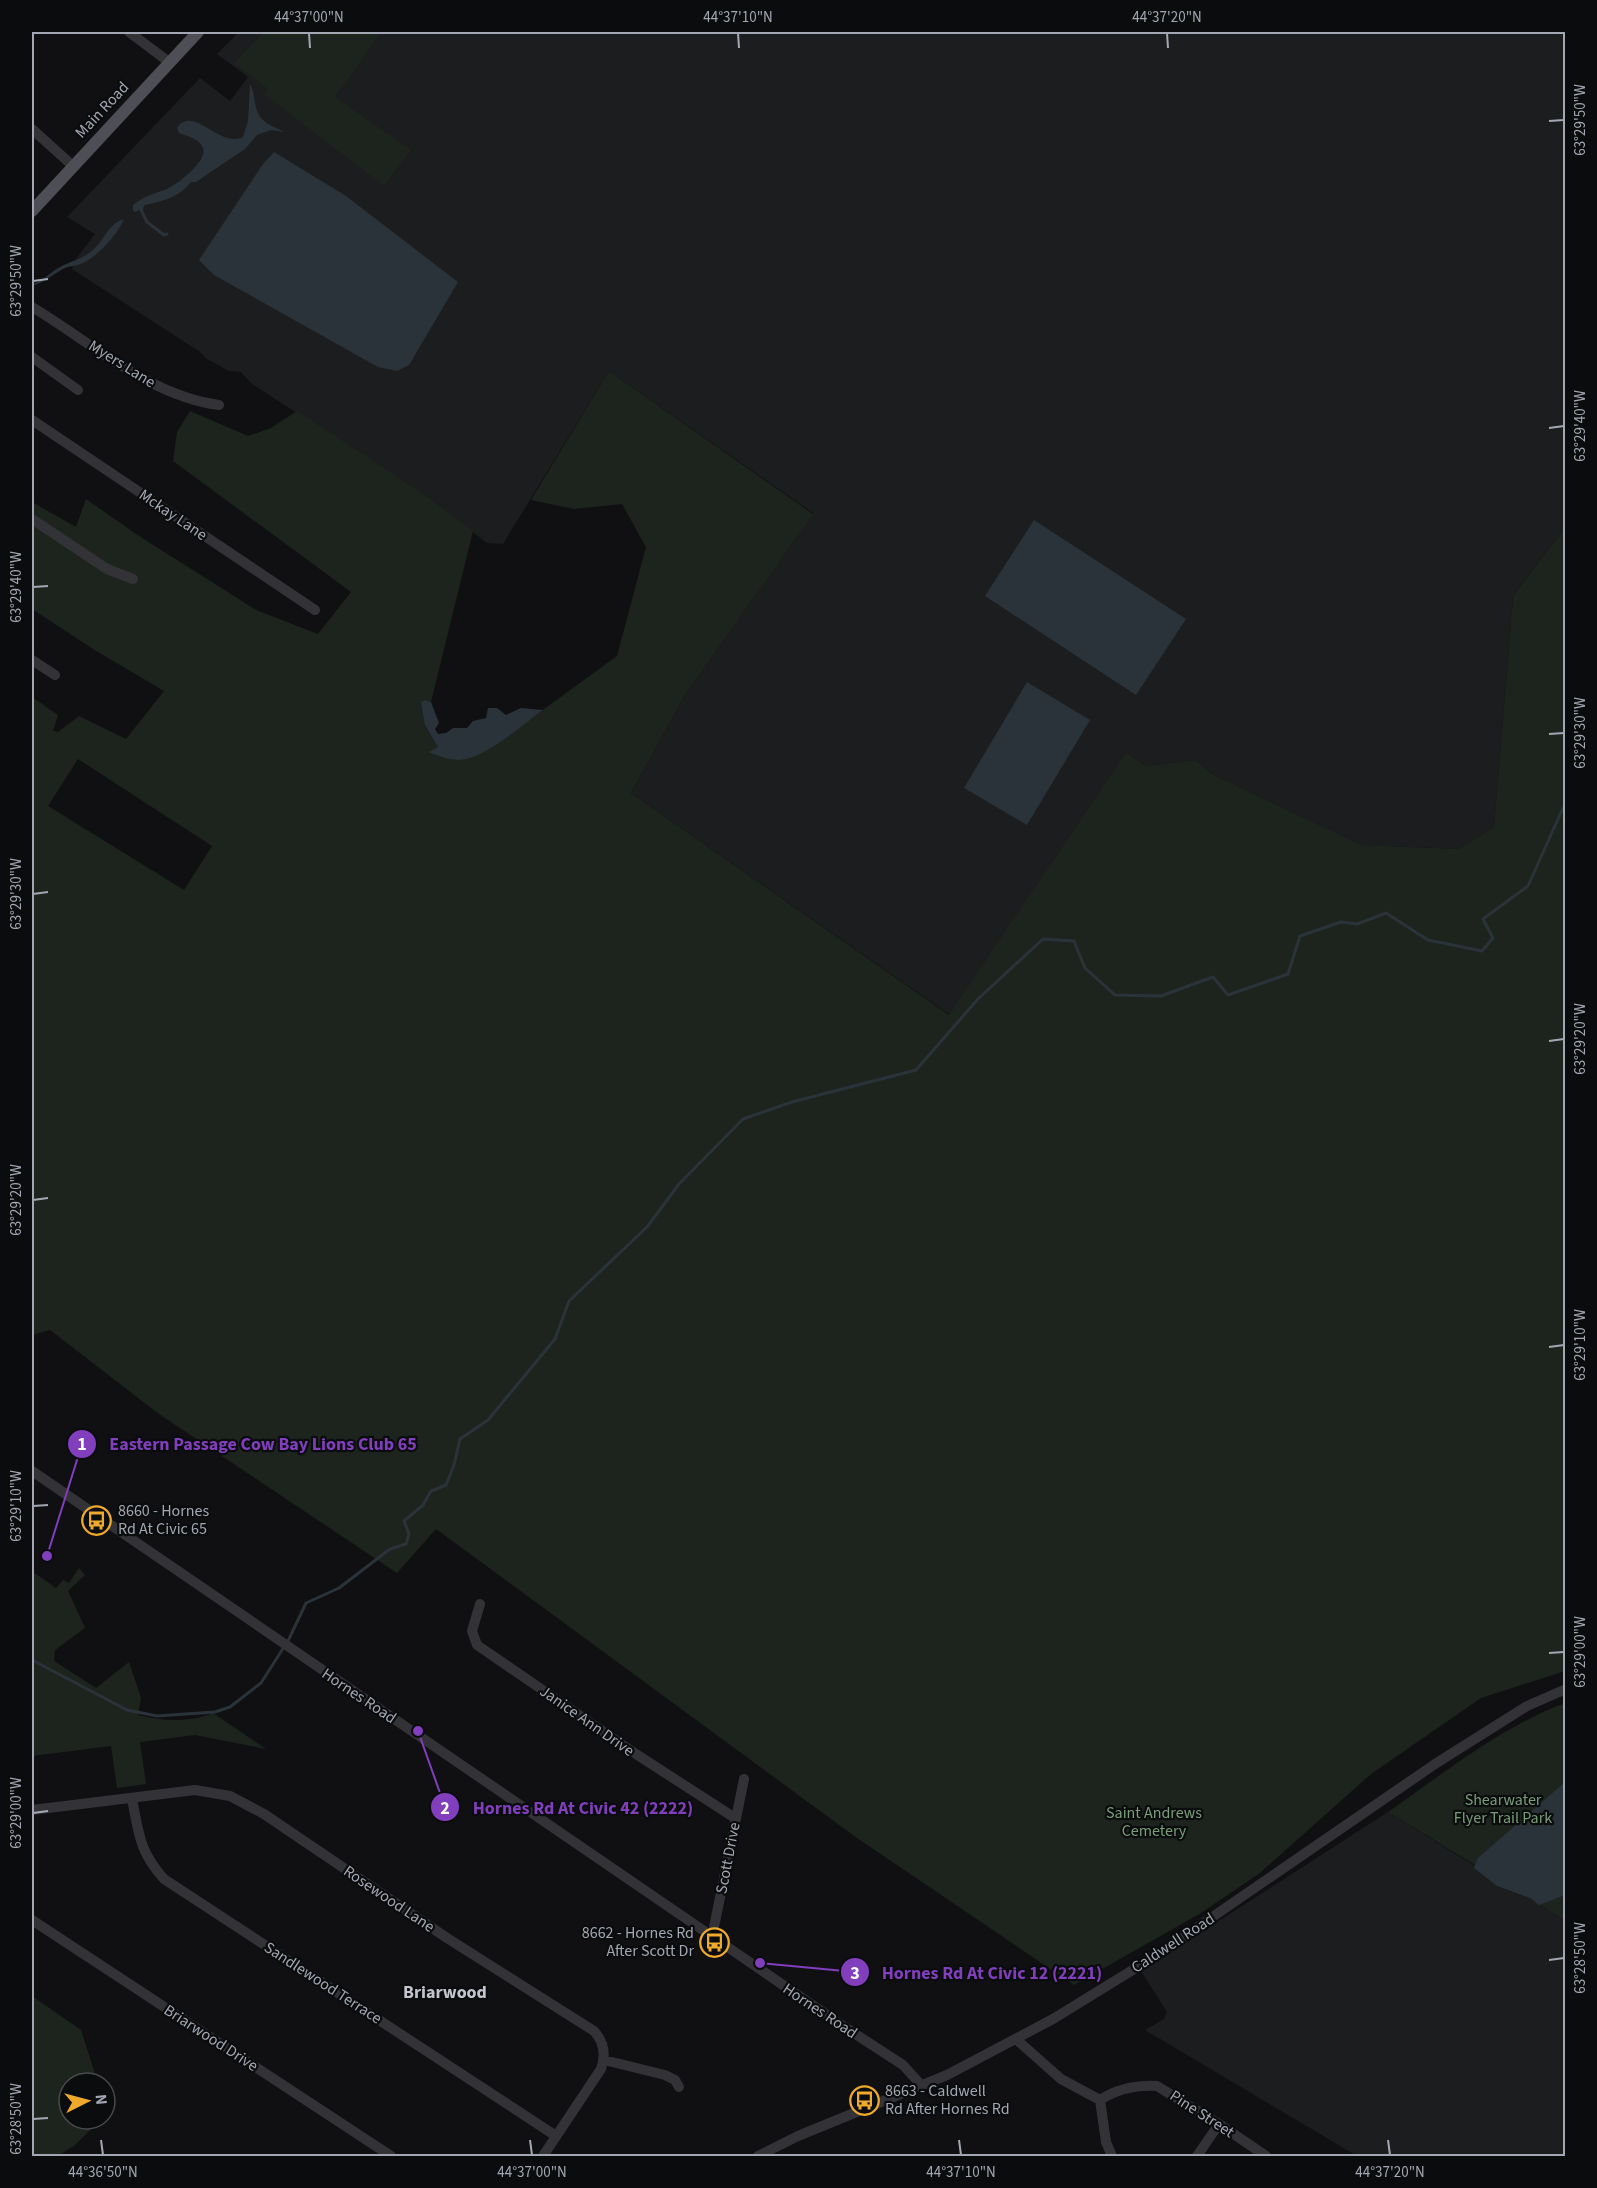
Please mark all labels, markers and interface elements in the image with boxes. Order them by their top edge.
text: 44°37'00"N [274,7,344,28]
text: 44°37'10"N [703,7,773,28]
text: 44°37'20"N [1132,7,1202,28]
street label: Main Road [70,77,134,143]
text: 63°29'50"W [1570,84,1591,156]
text: 63°29'50"W [6,245,27,317]
street label: Myers Lane [84,335,160,393]
text: 63°29'40"W [1570,390,1591,462]
street label: Mckay Lane [135,484,212,546]
text: 63°29'40"W [6,551,27,623]
text: 63°29'30"W [1570,697,1591,769]
text: 63°29'30"W [6,858,27,930]
text: 63°29'20"W [1570,1003,1591,1075]
text: 63°29'20"W [6,1164,27,1236]
text: 63°29'10"W [1570,1309,1591,1381]
callout: Eastern Passage Cow Bay Lions Club 65 [67,1426,429,1462]
text: 1 [77,1432,87,1457]
text: Eastern Passage Cow Bay Lions Club 65 [109,1432,417,1457]
text: 63°29'10"W [6,1470,27,1542]
place label: 8660 - Hornes Rd At Civic 65 [118,1500,210,1540]
bus stop icon: 8660 - Hornes Rd At Civic 65 [81,1504,113,1536]
text: 63°29'00"W [1570,1616,1591,1688]
street label: Hornes Road [317,1663,401,1729]
street label: Janice Ann Drive [535,1680,639,1762]
text: 63°29'00"W [6,1777,27,1849]
callout: Hornes Rd At Civic 42 (2222) [430,1789,705,1825]
park label: Shearwater Flyer Trail Park [1454,1789,1552,1829]
text: 2 [440,1796,450,1821]
text: Hornes Rd At Civic 42 (2222) [473,1796,693,1821]
park label: Saint Andrews Cemetery [1106,1802,1202,1842]
street label: Scott Drive [710,1820,746,1896]
street label: Rosewood Lane [339,1860,439,1938]
street label: Caldwell Road [1127,1908,1219,1978]
place label: 8662 - Hornes Rd After Scott Dr [582,1922,694,1962]
text: 63°28'50"W [1570,1922,1591,1994]
bus stop icon: 8662 - Hornes Rd After Scott Dr [699,1926,731,1958]
street label: Sandlewood Terrace [260,1937,386,2029]
callout: Hornes Rd At Civic 12 (2221) [840,1954,1114,1990]
text: 3 [850,1961,860,1986]
text: Hornes Rd At Civic 12 (2221) [882,1961,1102,1986]
street label: Hornes Road [778,1978,862,2044]
district label: Briarwood [403,1980,487,2005]
street label: Briarwood Drive [160,1999,262,2077]
north arrow [57,2071,117,2131]
place label: 8663 - Caldwell Rd After Hornes Rd [885,2080,1010,2120]
text: 63°28'50"W [6,2083,27,2155]
bus stop icon: 8663 - Caldwell Rd After Hornes Rd [848,2084,880,2116]
street label: Pine Street [1165,2085,1239,2143]
text: N [89,2093,112,2106]
text: 44°36'50"N [68,2162,138,2183]
text: 44°37'00"N [497,2162,567,2183]
text: 44°37'10"N [926,2162,996,2183]
text: 44°37'20"N [1355,2162,1425,2183]

